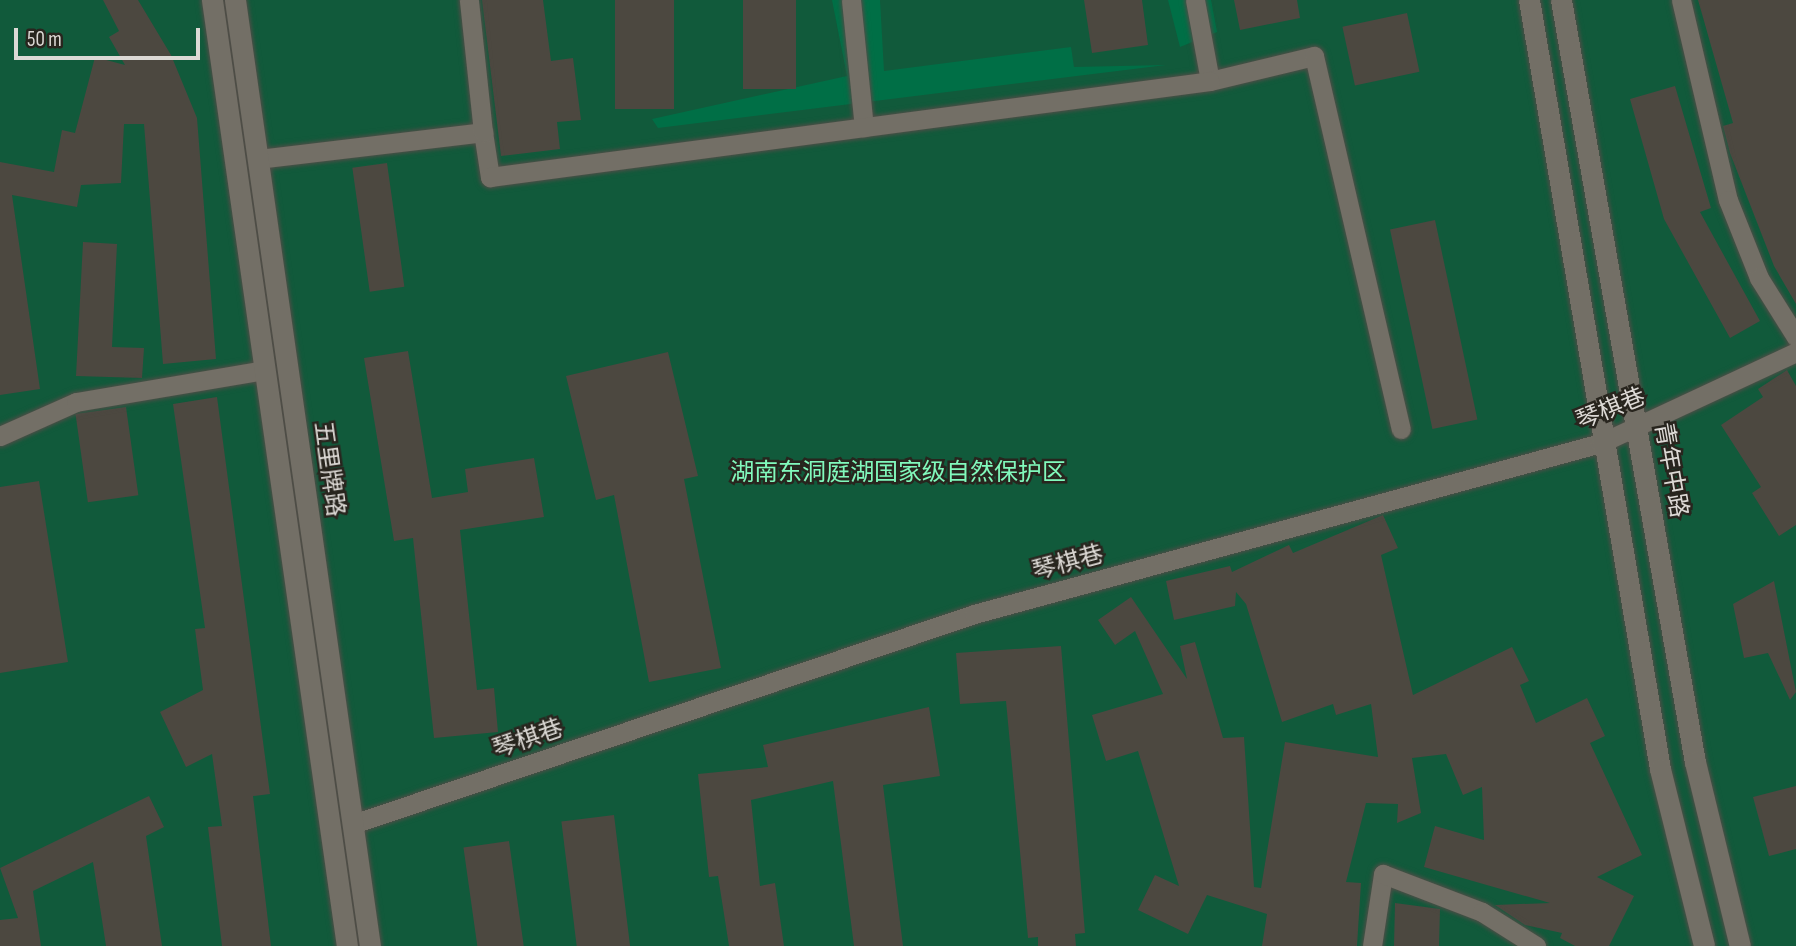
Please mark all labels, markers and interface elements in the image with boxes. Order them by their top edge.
scale bar [18,14,203,58]
text: 50 m [27,27,62,52]
street label: 琴棋巷 [1572,382,1650,436]
street label: 五里牌路 [308,419,350,519]
street label: 青年中路 [1648,420,1694,520]
park label: 湖南东洞庭湖国家级自然保护区 [730,459,1066,487]
street label: 琴棋巷 [1029,540,1107,586]
street label: 琴棋巷 [489,714,567,764]

